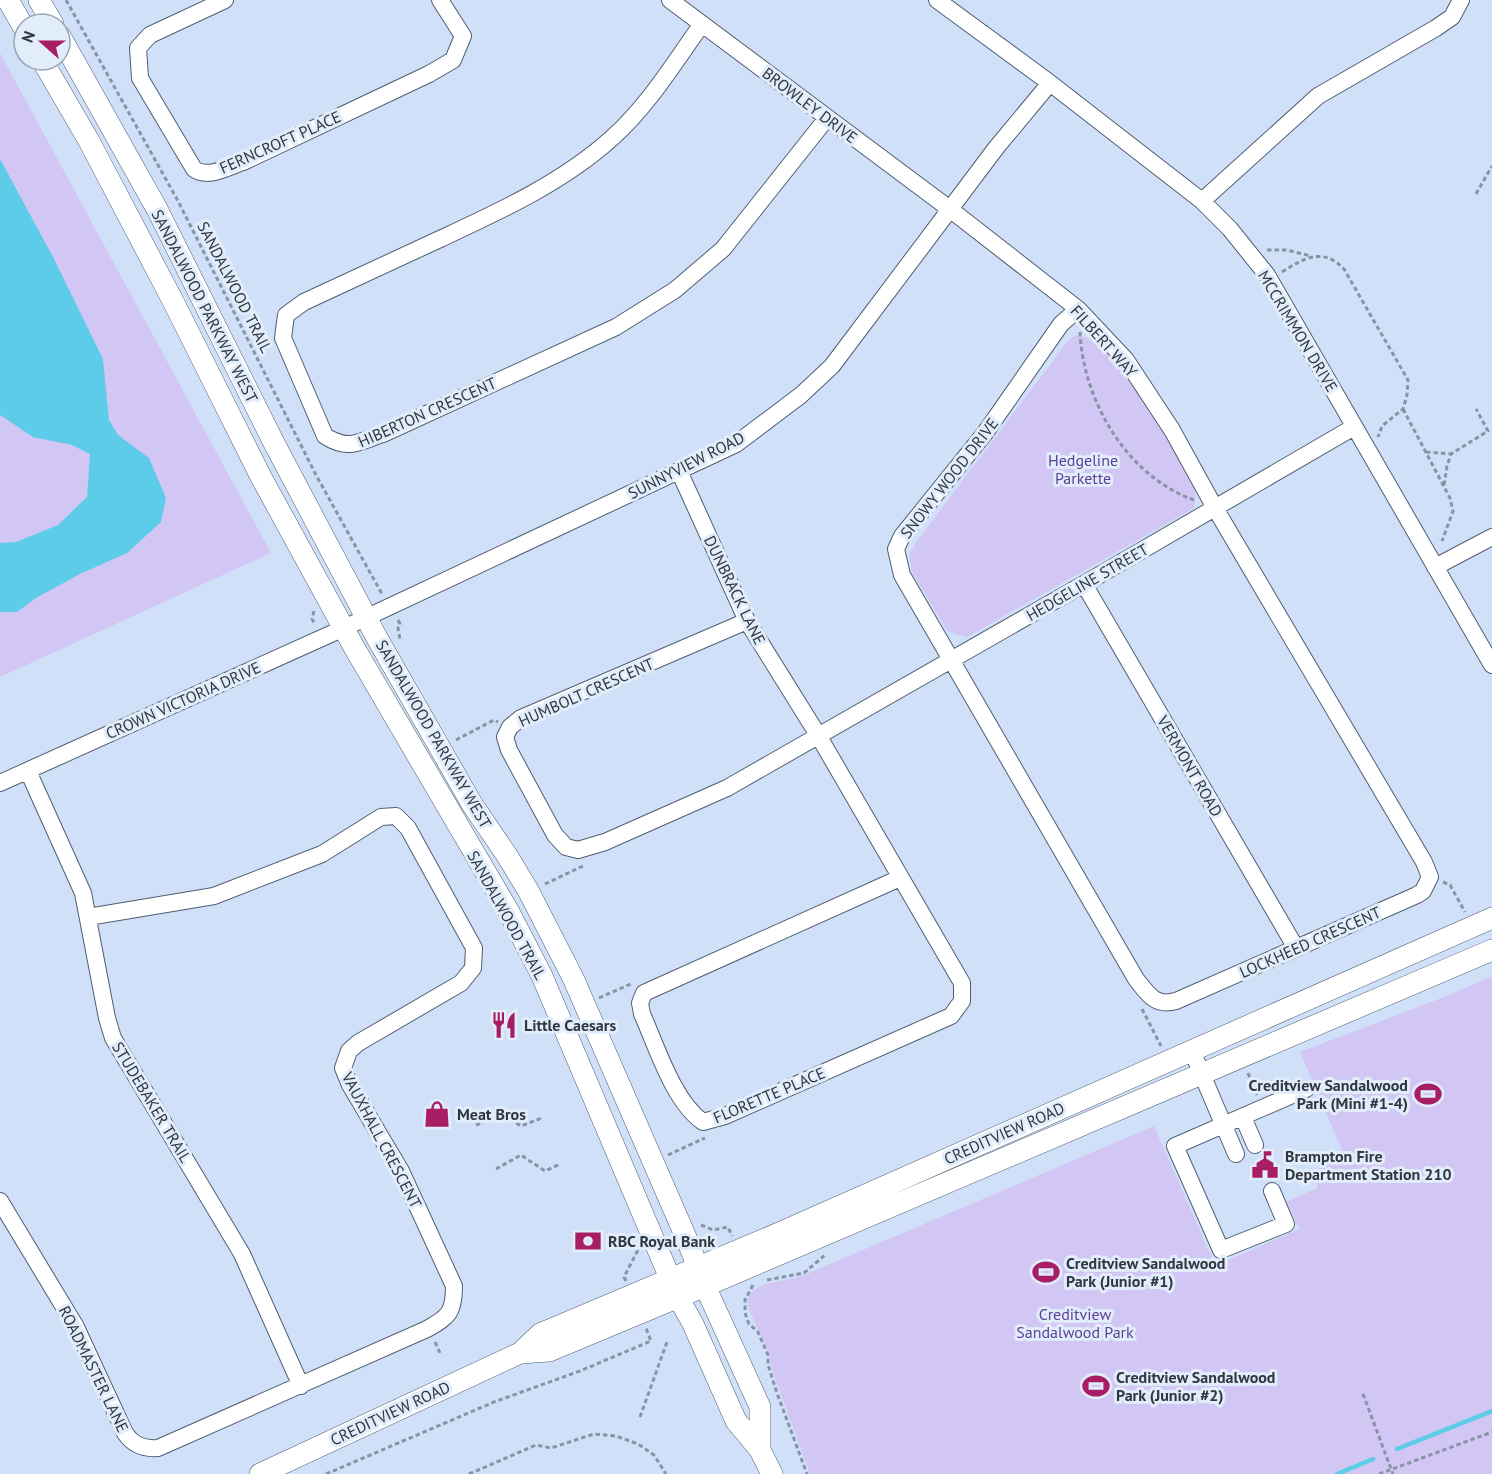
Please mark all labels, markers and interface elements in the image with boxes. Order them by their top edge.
north arrow [12,12,72,72]
text: N [17,28,39,45]
street label: BROWLEY DRIVE [758,63,862,147]
street label: FERNCROFT PLACE [216,106,344,178]
street label: SANDALWOOD PARKWAY WEST [147,206,263,406]
street label: SANDALWOOD TRAIL [193,218,277,356]
street label: MCCRIMMON DRIVE [1254,267,1342,395]
street label: FILBERT WAY [1066,301,1142,381]
street label: HIBERTON CRESCENT [355,373,499,451]
street label: SNOWY WOOD DRIVE [896,414,1002,542]
street label: SUNNYVIEW ROAD [624,427,748,503]
park label: Hedgeline Parkette [1048,450,1118,488]
street label: DUNBRACK LANE [700,532,770,648]
street label: HEDGELINE STREET [1022,539,1152,625]
street label: SANDALWOOD PARKWAY WEST [372,636,496,832]
street label: HUMBOLT CRESCENT [515,653,657,731]
street label: CROWN VICTORIA DRIVE [102,657,264,743]
street label: VERMONT ROAD [1153,711,1227,820]
street label: SANDALWOOD TRAIL [463,847,551,983]
street label: LOCKHEED CRESCENT [1236,902,1384,982]
restaurant icon: Little Caesars [489,1010,519,1040]
place label: Little Caesars [524,1015,616,1035]
street label: STUDEBAKER TRAIL [108,1038,196,1166]
street label: FLORETTE PLACE [710,1062,828,1128]
street label: VAUXHALL CRESCENT [337,1068,426,1212]
place label: Creditview Sandalwood Park (Mini #1-4) [1249,1075,1408,1113]
sports icon: Creditview Sandalwood Park (Mini #1-4) [1413,1079,1443,1109]
street label: CREDITVIEW ROAD [941,1097,1067,1169]
shop icon: Meat Bros [422,1099,452,1129]
place label: Meat Bros [457,1104,526,1124]
place label: Brampton Fire Department Station 210 [1285,1146,1452,1184]
public building icon: Brampton Fire Department Station 210 [1250,1150,1280,1180]
bank icon: RBC Royal Bank [573,1226,603,1256]
place label: RBC Royal Bank [608,1231,715,1251]
place label: Creditview Sandalwood Park (Junior #1) [1066,1253,1225,1291]
sports icon: Creditview Sandalwood Park (Junior #1) [1031,1257,1061,1287]
street label: ROADMASTER LANE [55,1303,133,1435]
park label: Creditview Sandalwood Park [1016,1304,1134,1342]
place label: Creditview Sandalwood Park (Junior #2) [1116,1367,1275,1405]
sports icon: Creditview Sandalwood Park (Junior #2) [1081,1371,1111,1401]
street label: CREDITVIEW ROAD [327,1376,453,1450]

